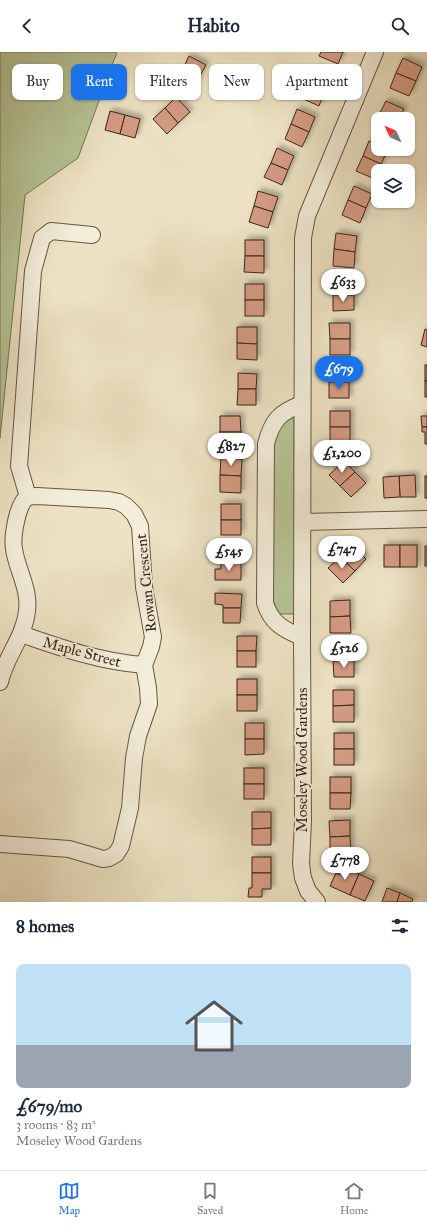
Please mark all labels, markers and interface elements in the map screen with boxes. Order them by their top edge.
icon: back [16,15,38,37]
text: Habito [187,15,240,37]
icon: search [389,15,411,37]
chip: Buy [12,64,63,100]
chip: Rent [71,64,127,100]
chip: Filters [135,64,201,100]
chip: New [209,64,264,100]
chip: Apartment [272,64,362,100]
north arrow [371,112,415,156]
map controls [371,112,415,208]
button: layers [371,164,415,208]
pin: £633 [319,269,367,303]
text: £633 [330,274,356,290]
pin: £679 [315,356,363,390]
text: £679 [324,361,354,377]
pin: £827 [207,433,255,467]
text: £827 [217,438,245,454]
pin: £1,200 [309,440,375,474]
text: £1,200 [322,445,362,461]
street label: Rowan Crescent [132,532,160,633]
pin: £747 [318,536,366,570]
pin: £545 [205,538,253,572]
text: £747 [327,541,357,557]
text: £545 [215,543,243,559]
street label: Maple Street [41,633,124,671]
pin: £526 [320,635,368,669]
text: £526 [330,640,358,656]
street label: Moseley Wood Gardens [293,687,311,833]
pin: £778 [321,847,369,881]
text: £778 [330,852,360,868]
icon: filters [389,915,411,937]
text: 8 homes [16,916,74,937]
icon: home [178,990,250,1062]
text: £679/mo [16,1096,82,1117]
text: 3 rooms · 83 m² [16,1117,96,1133]
text: Moseley Wood Gardens [16,1133,142,1149]
tab: Map [58,1180,80,1217]
tab: Saved [197,1180,223,1217]
tab: Home [340,1180,369,1217]

